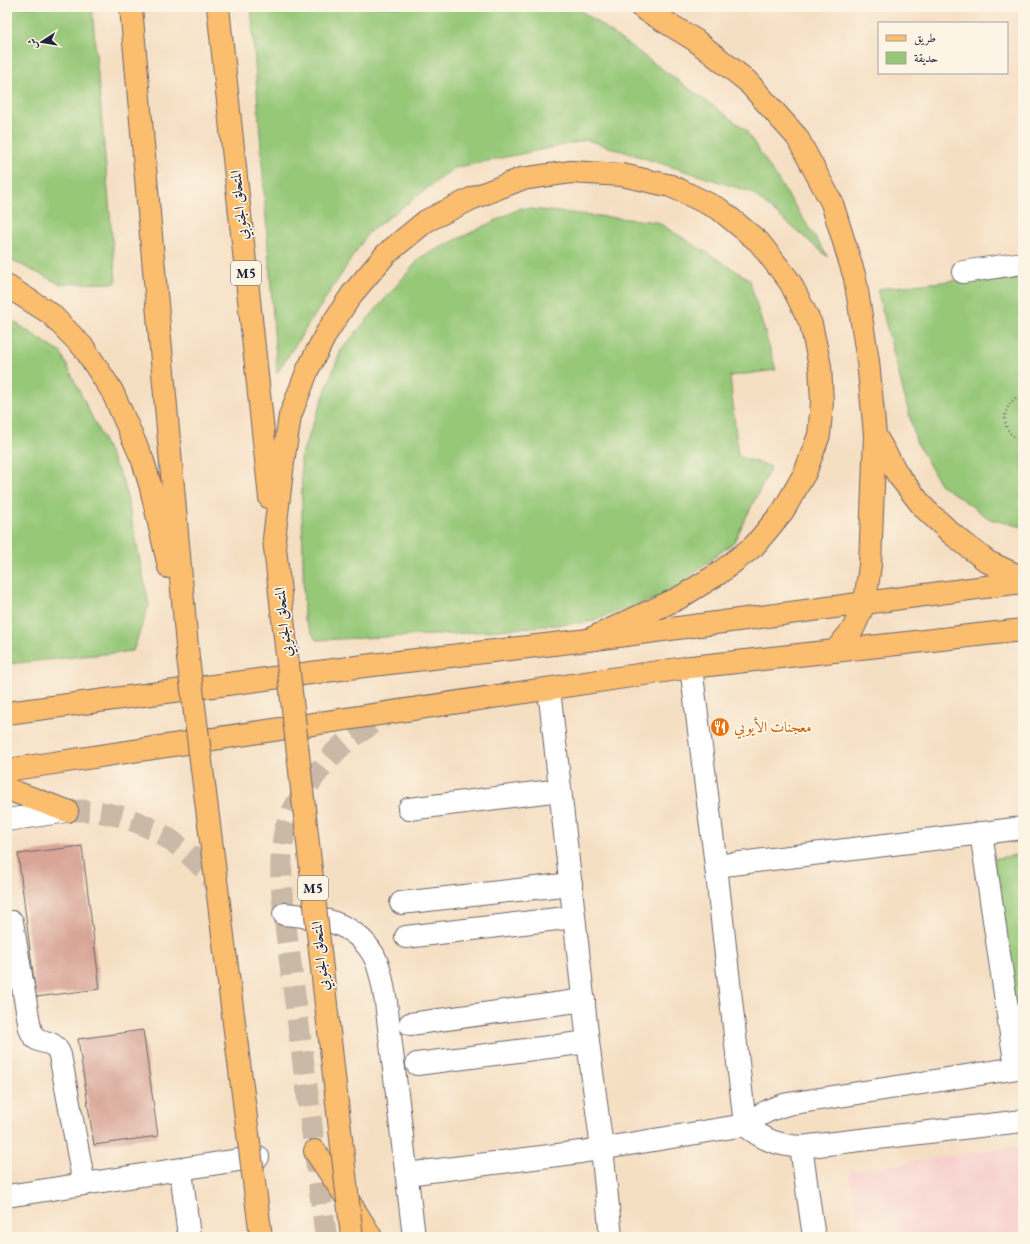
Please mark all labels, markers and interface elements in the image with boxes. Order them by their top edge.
north arrow [22,22,62,62]
legend [878,22,1008,74]
text: طريق [914,30,936,46]
text: ش [24,37,40,51]
text: حديقة [914,50,938,66]
street label: المتحلق الجنوبي [225,169,255,241]
road number: M5 [231,261,261,285]
street label: المتحلق الجنوبي [269,586,299,658]
restaurant icon: معجنات الأيوبي [709,716,731,738]
place label: معجنات الأيوبي [734,716,812,739]
road number: M5 [298,876,328,900]
street label: المتحلق الجنوبي [306,920,336,992]

